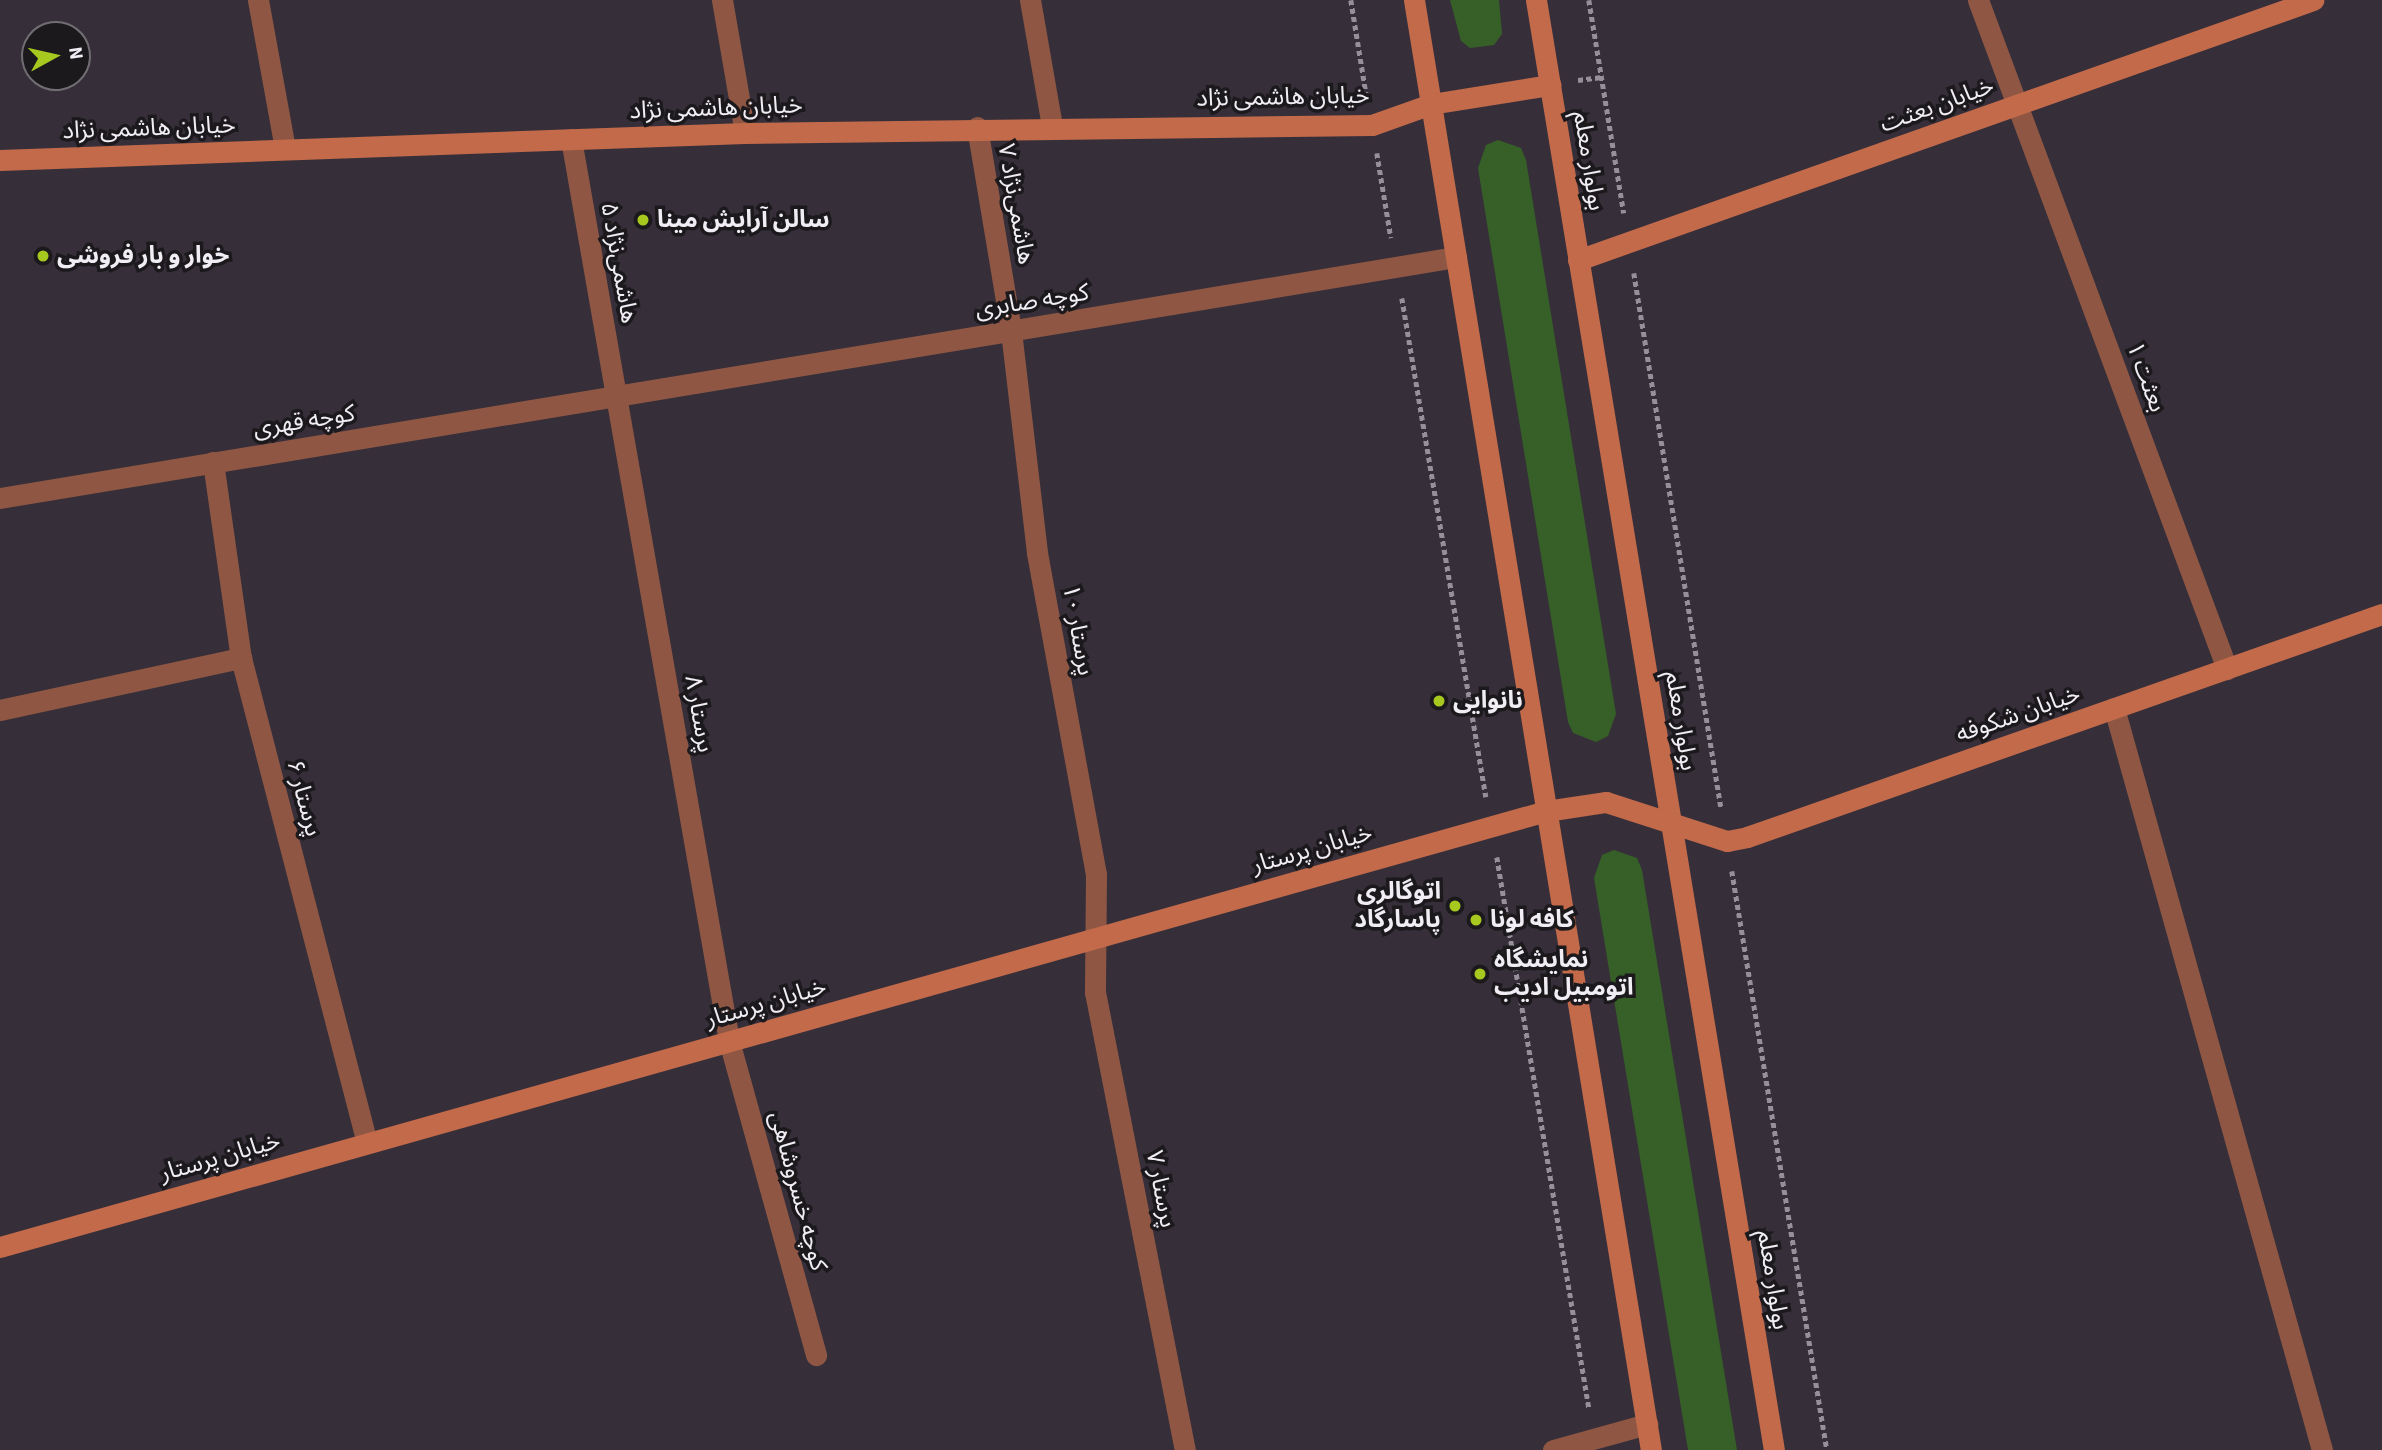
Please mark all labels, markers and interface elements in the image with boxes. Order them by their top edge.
north arrow [21,21,91,91]
text: N [61,45,90,61]
street label: خیابان بعثت [1876,71,1998,139]
street label: خیابان هاشمی نژاد [1196,81,1370,113]
street label: خیابان هاشمی نژاد [629,91,803,125]
street label: بولوار معلم [1567,109,1611,213]
street label: خیابان هاشمی نژاد [62,111,236,145]
street label: هاشمی‌نژاد ۷ [991,141,1041,267]
street label: هاشمی‌نژاد ۵ [594,200,644,326]
place label: سالن آرایش مینا [657,206,830,234]
marker: سالن آرایش مینا [635,212,651,228]
place label: خوار و بار فروشی [57,242,229,270]
marker: خوار و بار فروشی [35,248,51,264]
street label: کوچه صابری [973,278,1091,324]
street label: بعثت ۱ [2120,338,2172,416]
street label: کوچه قهری [251,399,357,443]
street label: پرستار ۱۰ [1056,582,1100,678]
street label: بولوار معلم [1659,669,1703,773]
street label: پرستار ۸ [678,673,720,755]
street label: خیابان شکوفه [1952,679,2084,749]
place label: نانوایی [1453,687,1523,715]
marker: نانوایی [1431,693,1447,709]
street label: پرستار ۶ [280,757,328,839]
street label: خیابان پرستار [1248,818,1376,880]
place label: اتوگالری پاسارگاد [1355,878,1441,934]
marker: اتوگالری پاسارگاد [1447,898,1463,914]
place label: کافه لونا [1490,906,1574,934]
marker: کافه لونا [1468,912,1484,928]
place label: نمایشگاه اتومبیل ادیب [1494,946,1634,1002]
marker: نمایشگاه اتومبیل ادیب [1472,966,1488,982]
street label: خیابان پرستار [702,972,830,1034]
street label: کوچه خسروشاهی [763,1108,833,1274]
street label: خیابان پرستار [156,1126,284,1188]
street label: پرستار ۷ [1139,1148,1183,1230]
street label: بولوار معلم [1751,1228,1795,1332]

